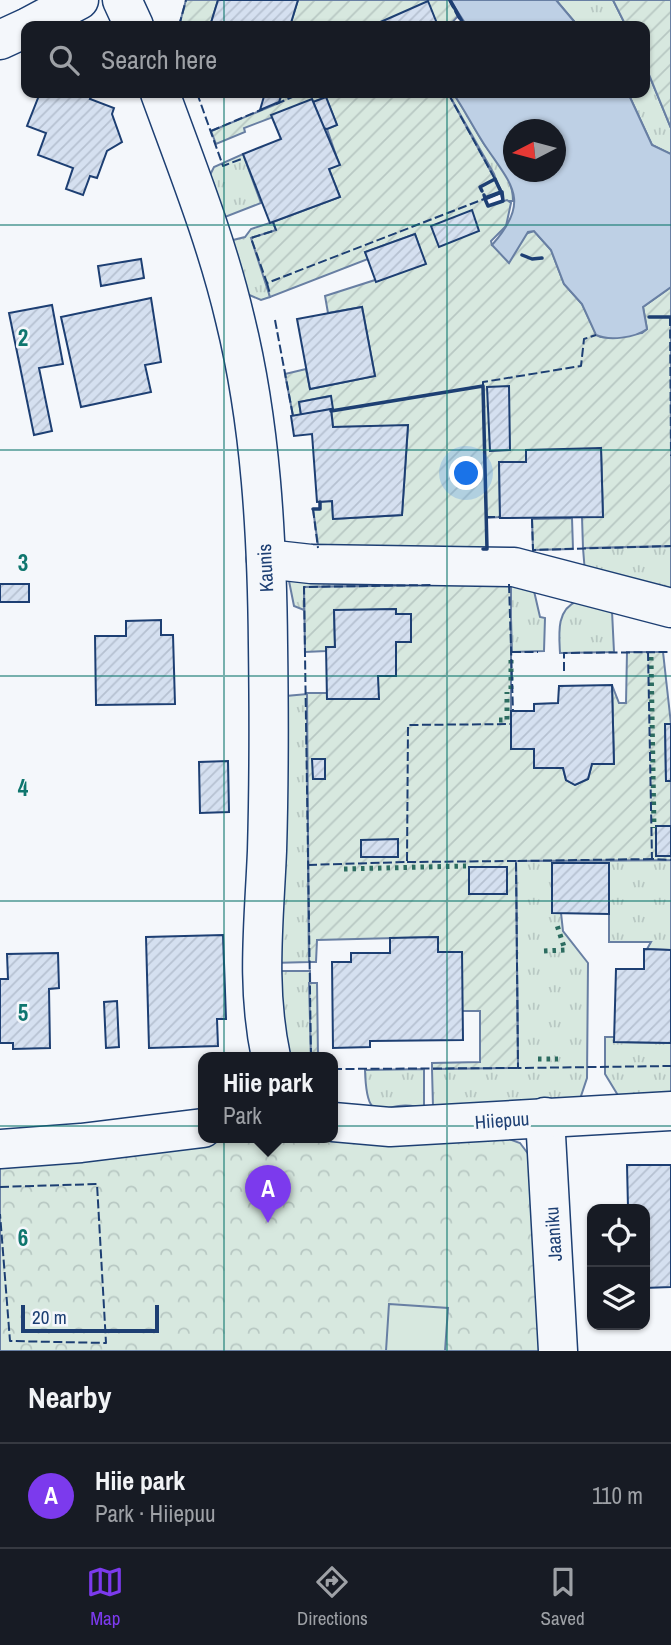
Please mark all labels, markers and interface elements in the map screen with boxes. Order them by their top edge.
search box [21,21,650,98]
icon: search [45,41,83,79]
text: Search here [101,42,217,77]
north arrow [503,119,566,182]
text: 2 [18,322,28,353]
your location [449,456,483,490]
street label: Kaunis [251,543,279,593]
text: 3 [18,547,28,578]
text: 4 [18,772,29,803]
text: 5 [18,997,28,1028]
popup [198,1052,338,1143]
text: Hiie park [223,1065,313,1100]
text: Park [223,1100,262,1131]
street label: Hiiepuu [474,1105,530,1135]
pin: A [245,1165,291,1223]
map controls [587,1204,650,1330]
button: locate [587,1204,650,1267]
street label: Jaaniku [538,1206,568,1262]
text: 6 [18,1222,28,1253]
button: layers [587,1267,650,1330]
scale bar [21,1302,159,1334]
text: 20 m [32,1304,67,1330]
text: Nearby [28,1377,111,1417]
text: Hiie park [95,1463,185,1498]
text: A [44,1480,58,1511]
text: 110 m [592,1480,643,1511]
text: Park · Hiiepuu [95,1498,216,1529]
tab: Map [86,1563,124,1631]
tab: Directions [297,1563,368,1631]
tab: Saved [541,1563,585,1631]

